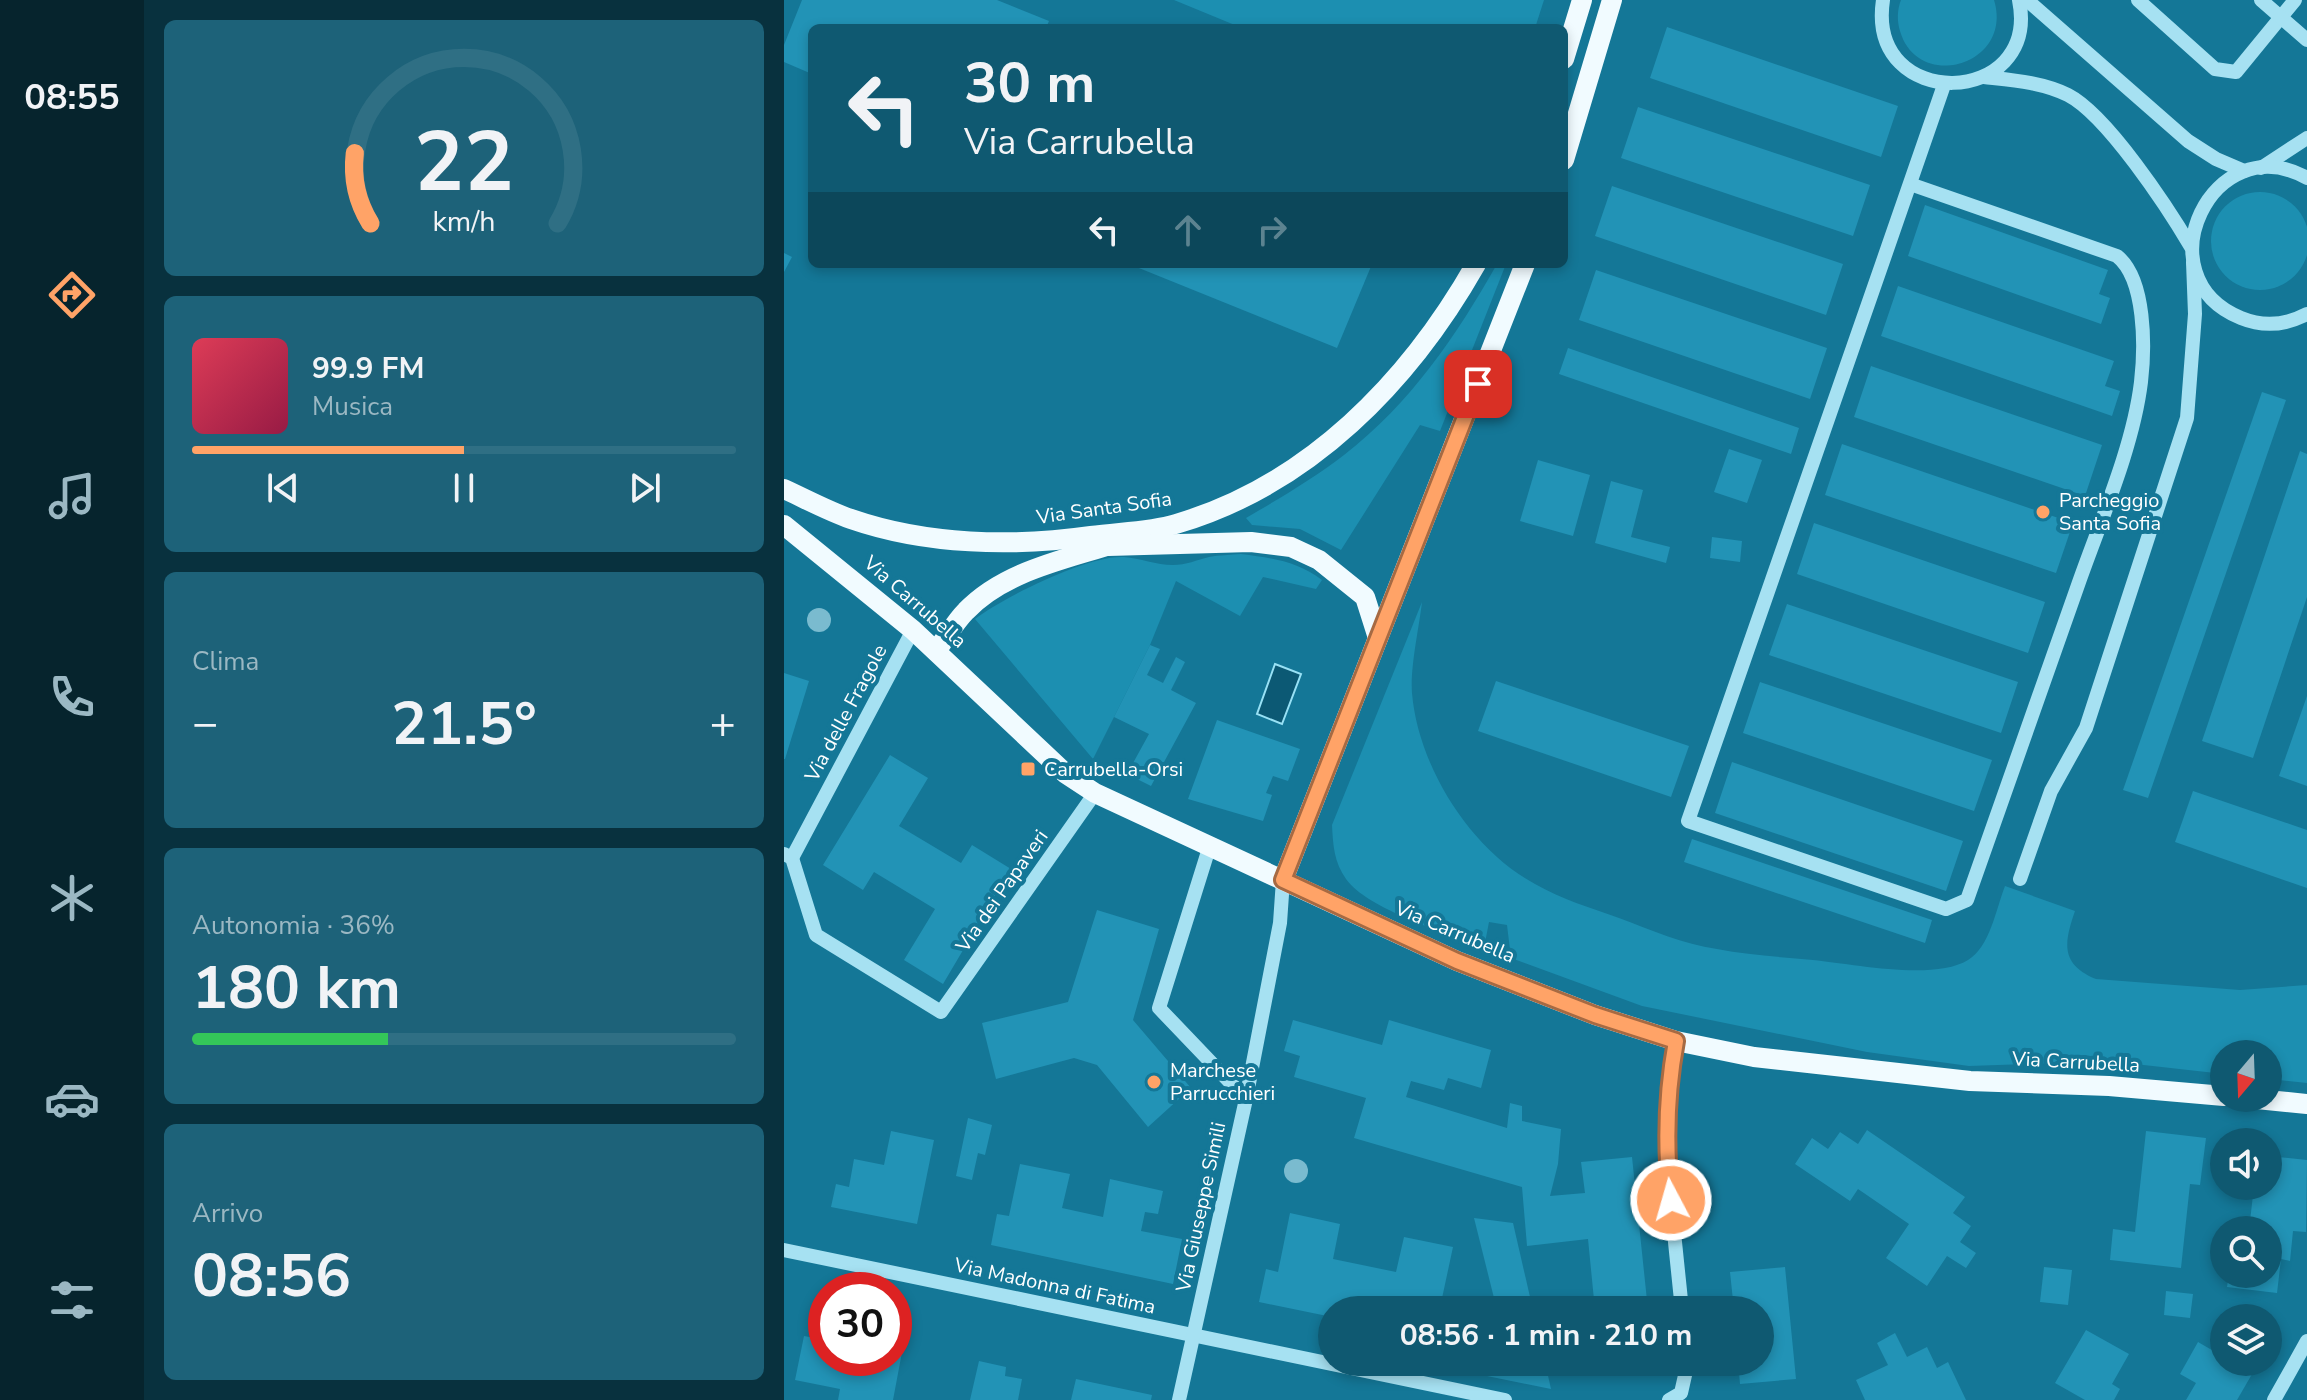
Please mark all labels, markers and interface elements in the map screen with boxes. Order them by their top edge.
text: 30 m [964,45,1095,122]
icon: left [832,56,936,160]
text: 08:55 [24,73,120,122]
text: 22 [414,106,514,219]
text: Via Carrubella [964,118,1195,167]
text: km/h [433,202,495,241]
icon: left [1082,208,1126,252]
icon: ahead [1166,208,1210,252]
icon: right [1250,208,1294,252]
icon: directions [44,267,100,323]
text: 99.9 FM [312,348,424,389]
pin [1444,350,1512,418]
icon: arrive [1456,362,1500,406]
text: Musica [312,389,393,424]
icon: previous [261,466,305,510]
icon: pause [442,466,486,510]
icon: next [623,466,667,510]
icon: music [44,468,100,524]
street label: Via Santa Sofia [1034,485,1173,531]
place label: Parcheggio Santa Sofia [2059,487,2161,537]
marker: Parcheggio Santa Sofia [2034,503,2052,521]
street label: Via Carrubella [857,549,972,654]
street label: Via delle Fragole [798,640,894,787]
text: Clima [192,644,259,679]
icon: phone [44,669,100,725]
text: 21.5° [391,683,537,765]
text: − [192,694,218,754]
text: + [710,694,736,754]
place label: Carrubella-Orsi [1044,756,1183,783]
marker: Carrubella-Orsi [1019,760,1037,778]
street label: Via dei Papaveri [949,824,1054,958]
icon: climate [44,870,100,926]
street label: Via Carrubella [1390,894,1519,969]
text: Autonomia · 36% [192,908,395,943]
text: 180 km [192,947,401,1029]
north arrow [2210,1040,2282,1112]
map controls [2210,1040,2282,1376]
street label: Via Carrubella [2010,1045,2141,1079]
place label: Marchese Parrucchieri [1170,1057,1275,1107]
icon: car [44,1071,100,1127]
marker: Marchese Parrucchieri [1145,1073,1163,1091]
street label: Via Giuseppe Simili [1170,1119,1232,1295]
button: sound [2210,1128,2282,1200]
position arrow [1629,1158,1713,1242]
text: Arrivo [192,1196,263,1231]
button: search [2210,1216,2282,1288]
text: 08:56 [192,1235,351,1317]
street label: Via Madonna di Fatima [951,1251,1158,1321]
icon: filters [44,1272,100,1328]
speed limit sign: 30 [808,1272,912,1376]
button: layers [2210,1304,2282,1376]
text: 08:56 · 1 min · 210 m [1400,1315,1692,1356]

